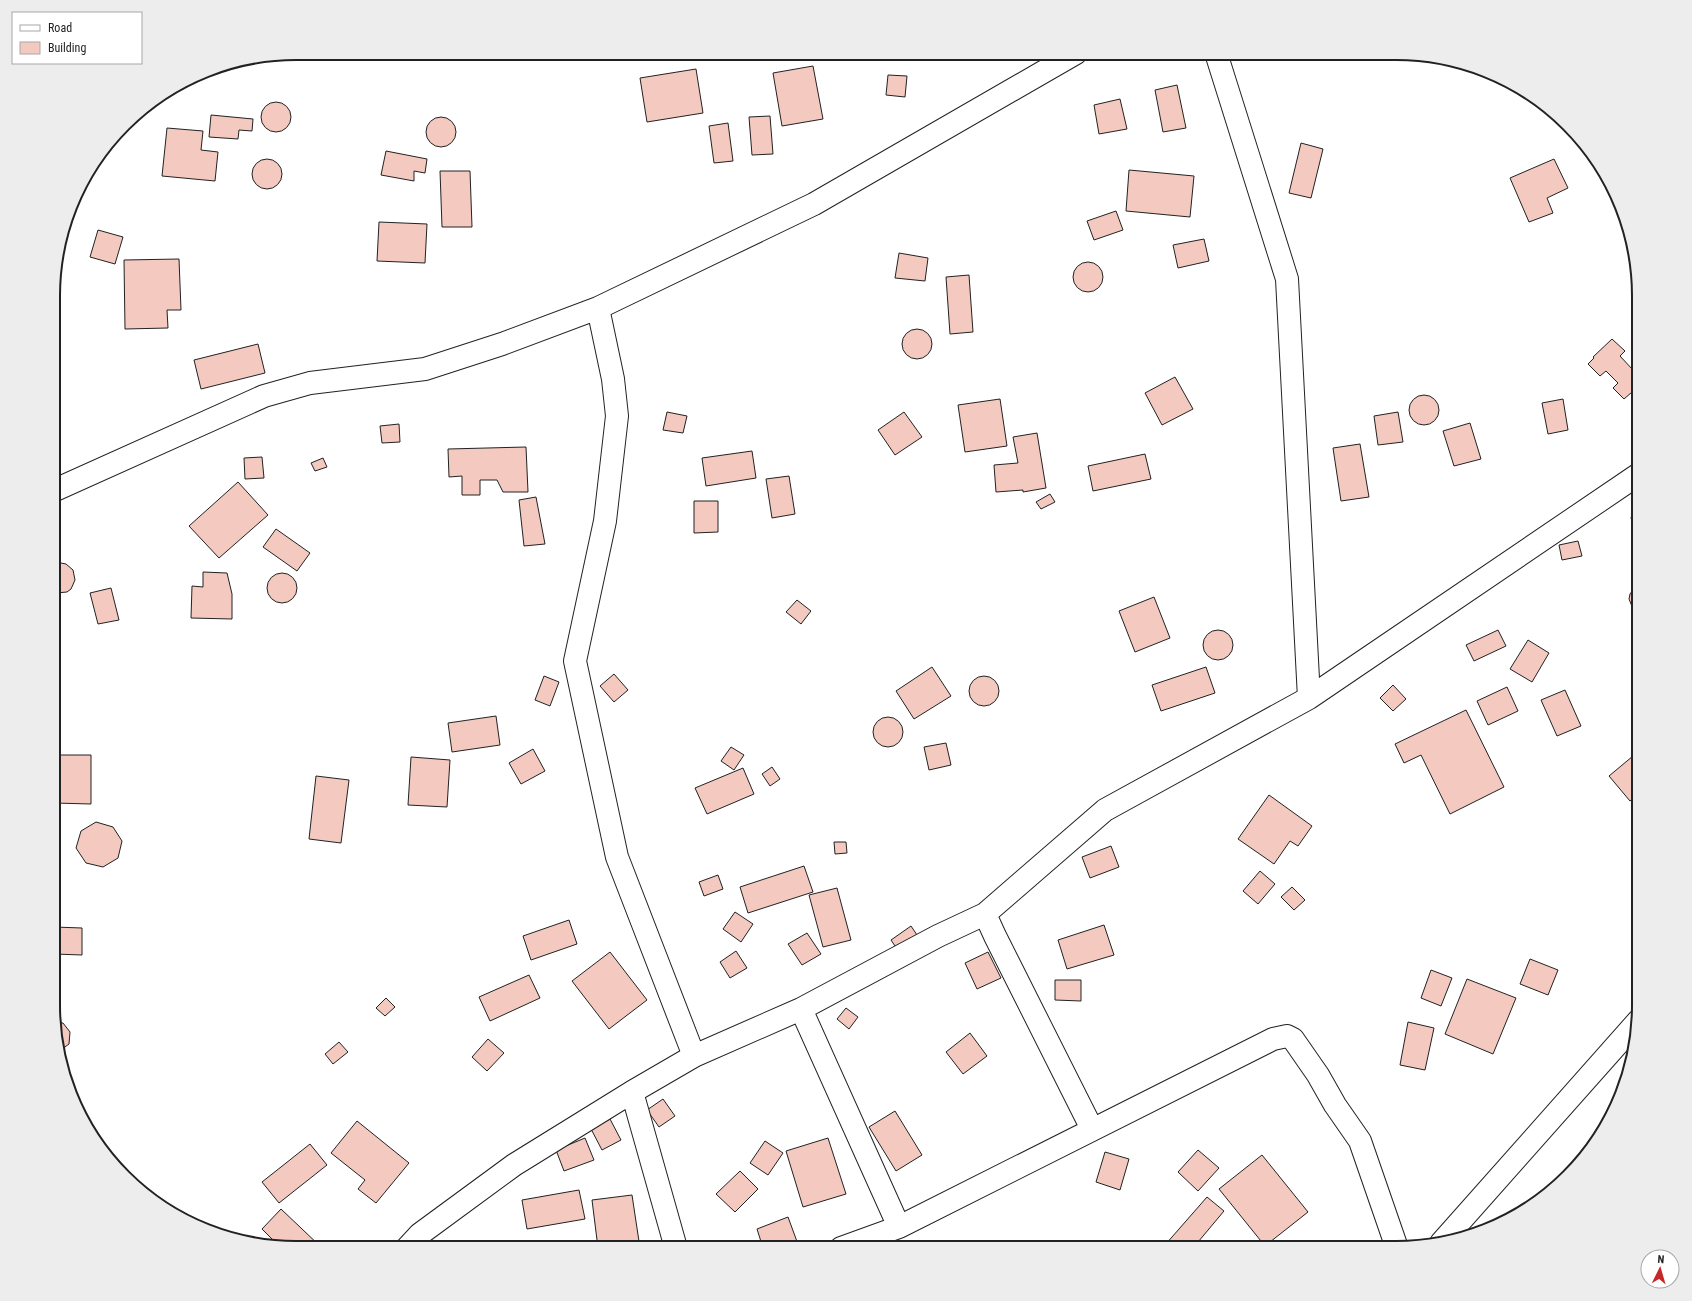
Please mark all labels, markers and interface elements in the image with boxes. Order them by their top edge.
legend [12,12,142,64]
text: Road [48,21,72,35]
text: Building [48,41,86,55]
north arrow [1640,1249,1680,1289]
text: N [1657,1253,1665,1266]

